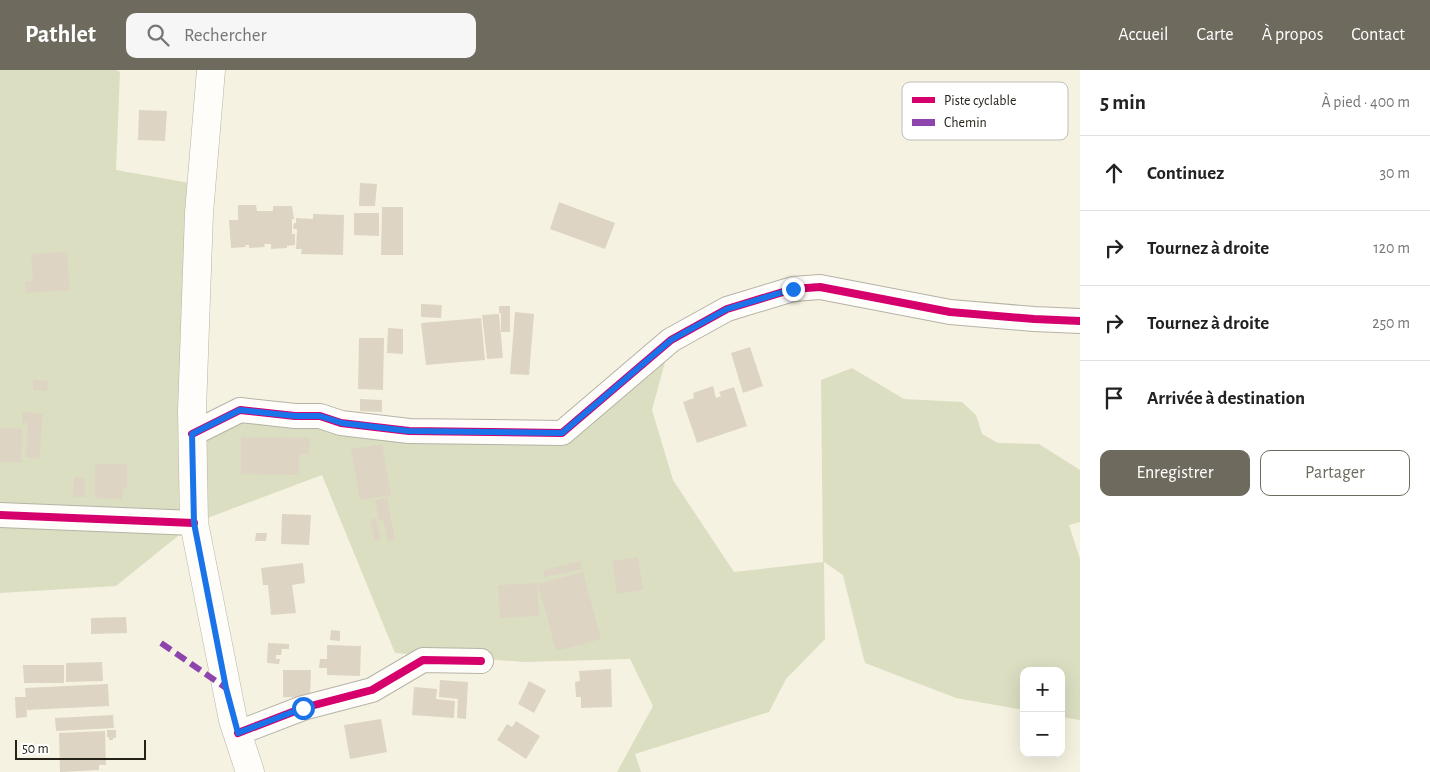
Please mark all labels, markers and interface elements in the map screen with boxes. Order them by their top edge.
search box [126,13,476,58]
icon: search [144,21,172,49]
text: Pathlet [25,23,96,47]
text: Rechercher [184,26,267,45]
text: Accueil [1118,26,1169,44]
text: Carte [1197,26,1234,44]
text: À propos [1262,26,1323,44]
text: Contact [1351,26,1405,44]
legend [902,82,1068,140]
text: 5 min [1100,92,1146,113]
text: Piste cyclable [944,94,1016,108]
text: À pied · 400 m [1321,94,1410,110]
text: Chemin [944,116,987,130]
icon: ahead [1100,159,1128,187]
text: Continuez [1147,164,1224,183]
text: 30 m [1380,165,1410,181]
icon: right [1100,234,1128,262]
text: Tournez à droite [1147,239,1269,258]
text: 120 m [1373,240,1410,256]
route end [782,278,805,301]
icon: right [1100,309,1128,337]
text: Tournez à droite [1147,314,1269,333]
text: 250 m [1372,315,1410,331]
icon: arrive [1100,384,1128,412]
text: Arrivée à destination [1147,389,1305,408]
button: Enregistrer [1100,450,1250,496]
button: Partager [1260,450,1410,496]
map controls [1020,667,1065,757]
button: + [1020,667,1065,712]
route start [292,697,315,720]
button: − [1020,712,1065,757]
scale bar [15,737,146,760]
text: 50 m [22,742,49,756]

